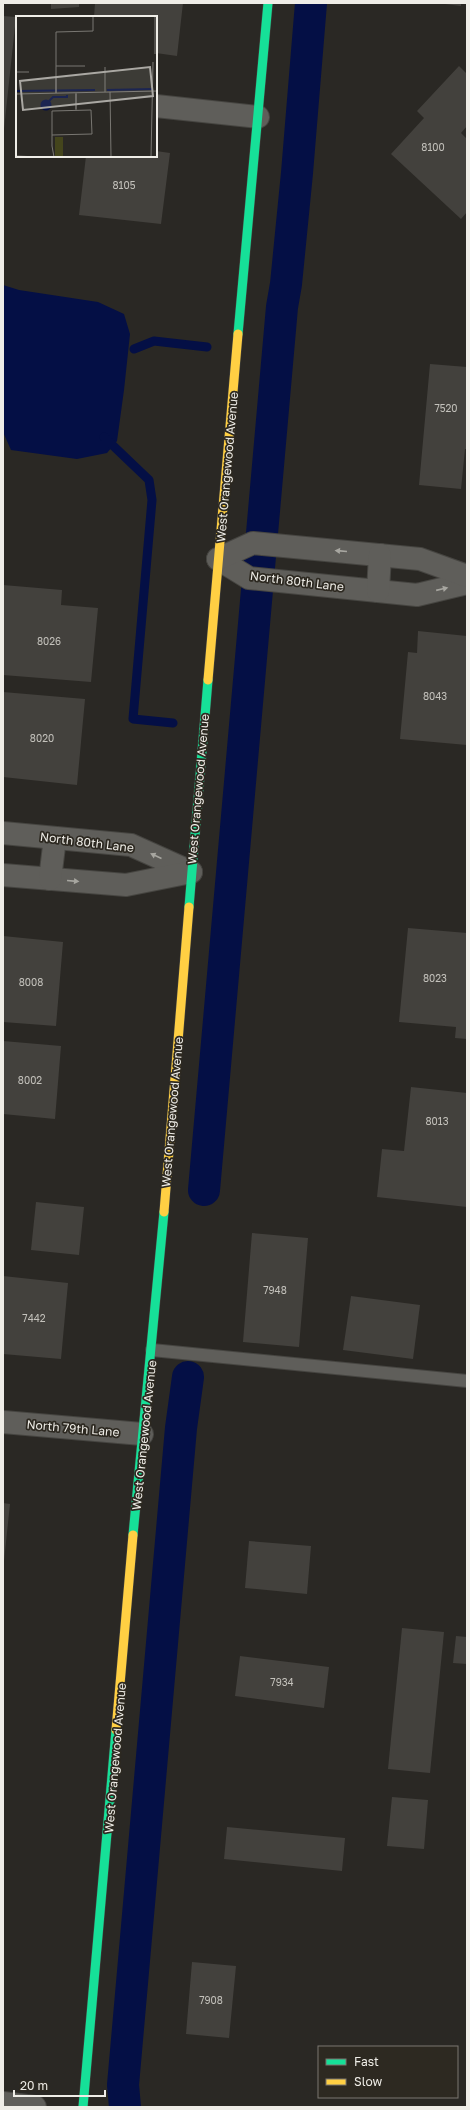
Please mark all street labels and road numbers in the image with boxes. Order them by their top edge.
street label: West Orangewood Avenue [213,391,241,543]
street label: North 80th Lane [249,568,345,594]
street label: West Orangewood Avenue [184,713,212,865]
street label: North 80th Lane [39,829,135,855]
street label: West Orangewood Avenue [158,1036,186,1188]
street label: West Orangewood Avenue [129,1359,159,1511]
street label: North 79th Lane [26,1416,120,1440]
street label: West Orangewood Avenue [101,1682,129,1834]

